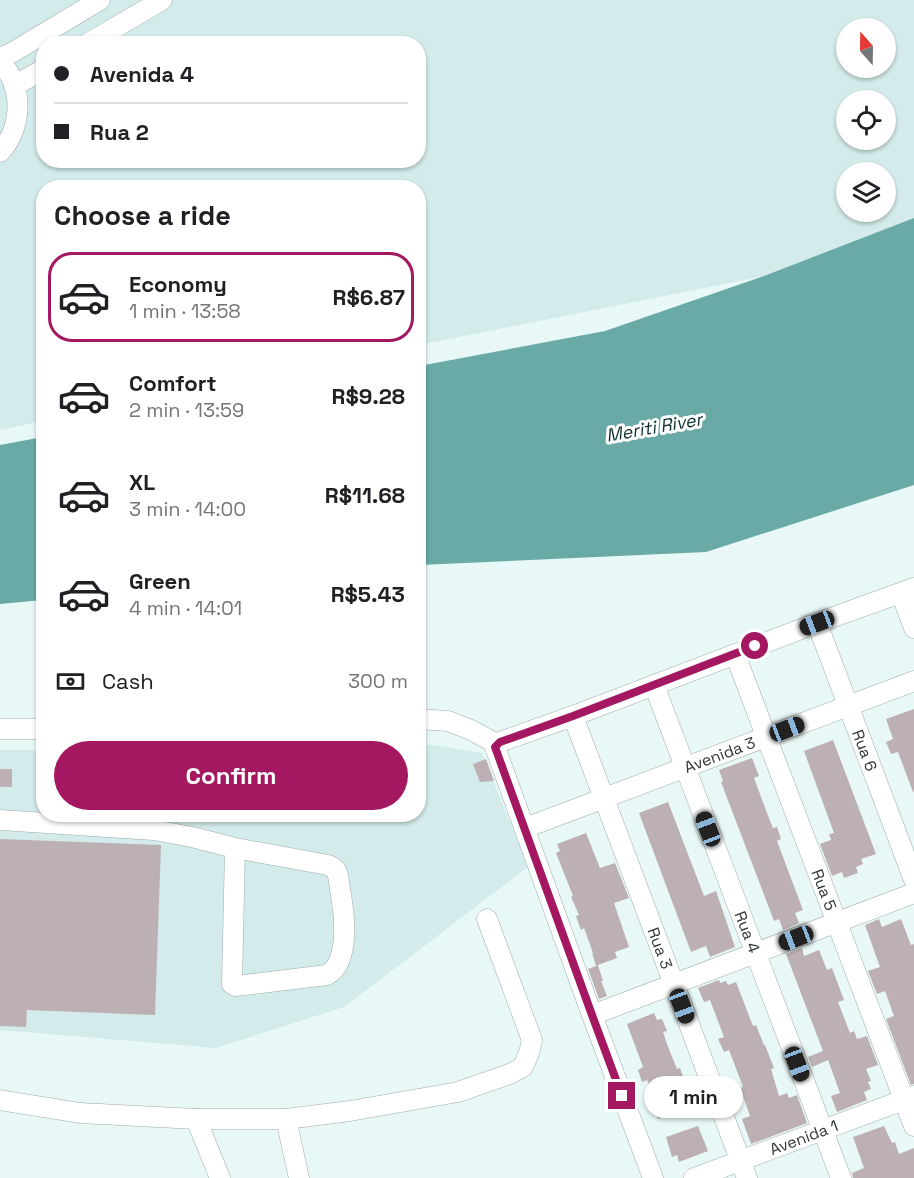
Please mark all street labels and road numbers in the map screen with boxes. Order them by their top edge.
street label: Rua 6 [848,726,882,774]
street label: Avenida 3 [681,731,758,777]
street label: Rua 5 [807,866,842,913]
street label: Rua 4 [730,908,765,956]
street label: Rua 3 [643,924,678,972]
street label: Avenida 1 [766,1115,841,1159]

